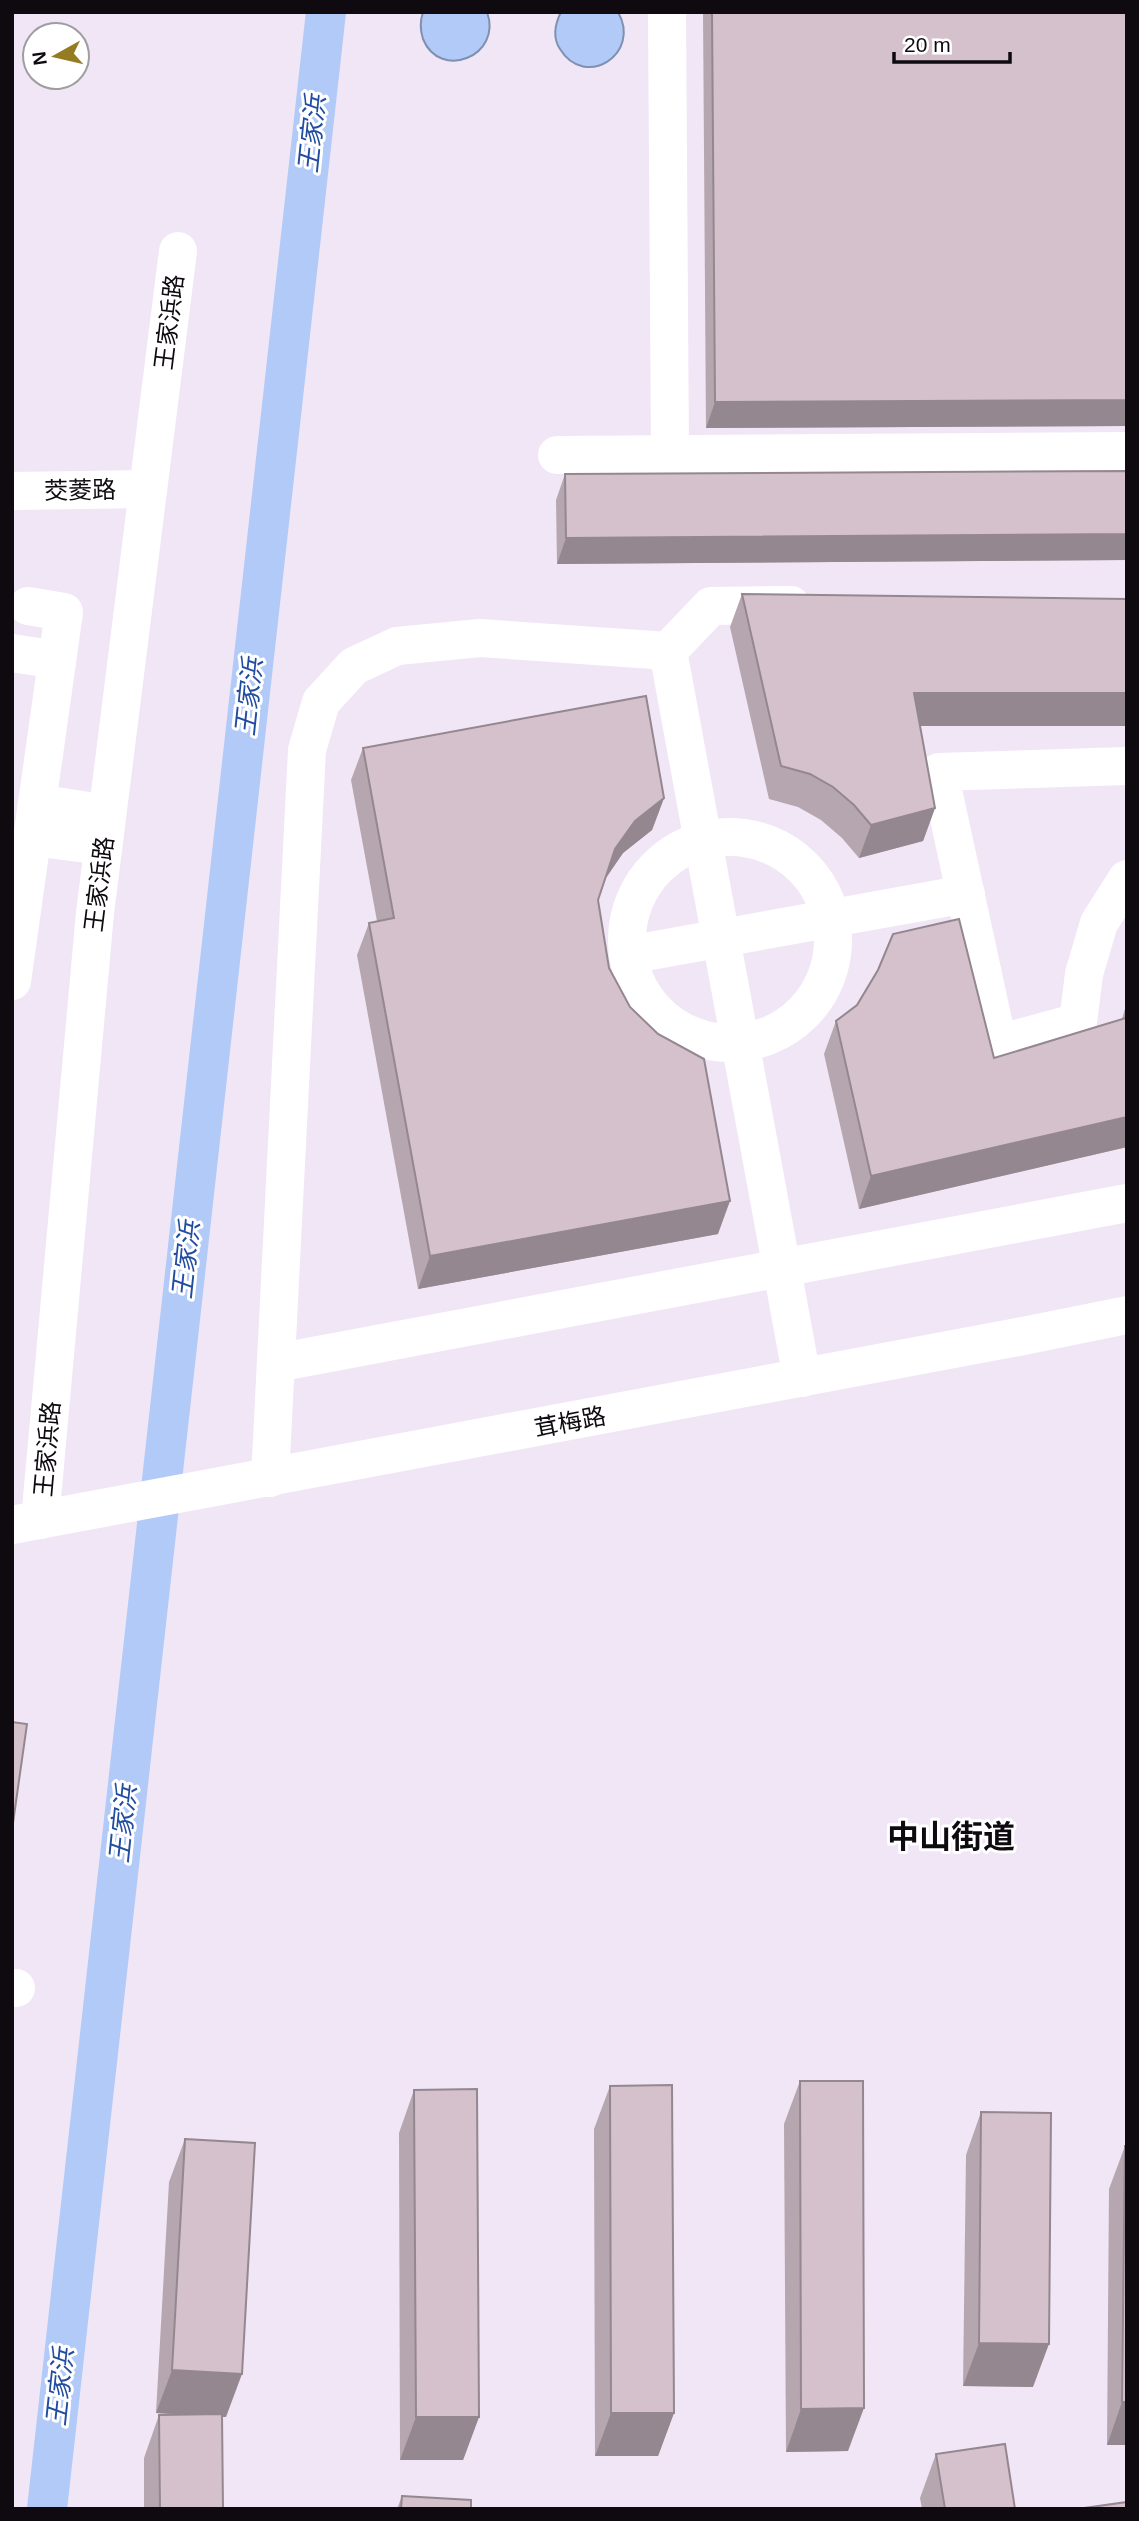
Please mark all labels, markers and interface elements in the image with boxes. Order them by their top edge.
north arrow [21,21,91,91]
scale bar [894,21,1010,65]
text: 20 m [904,33,951,56]
text: N [28,50,51,67]
water label: 王家浜 [293,92,331,174]
street label: 王家浜路 [150,273,188,371]
street label: 茭菱路 [44,476,116,504]
water label: 王家浜 [230,655,268,737]
street label: 王家浜路 [80,835,118,933]
water label: 王家浜 [167,1218,205,1300]
street label: 王家浜路 [29,1400,65,1498]
street label: 茸梅路 [532,1402,608,1442]
water label: 王家浜 [104,1782,142,1864]
district label: 中山街道 [887,1819,1015,1855]
water label: 王家浜 [41,2345,79,2427]

